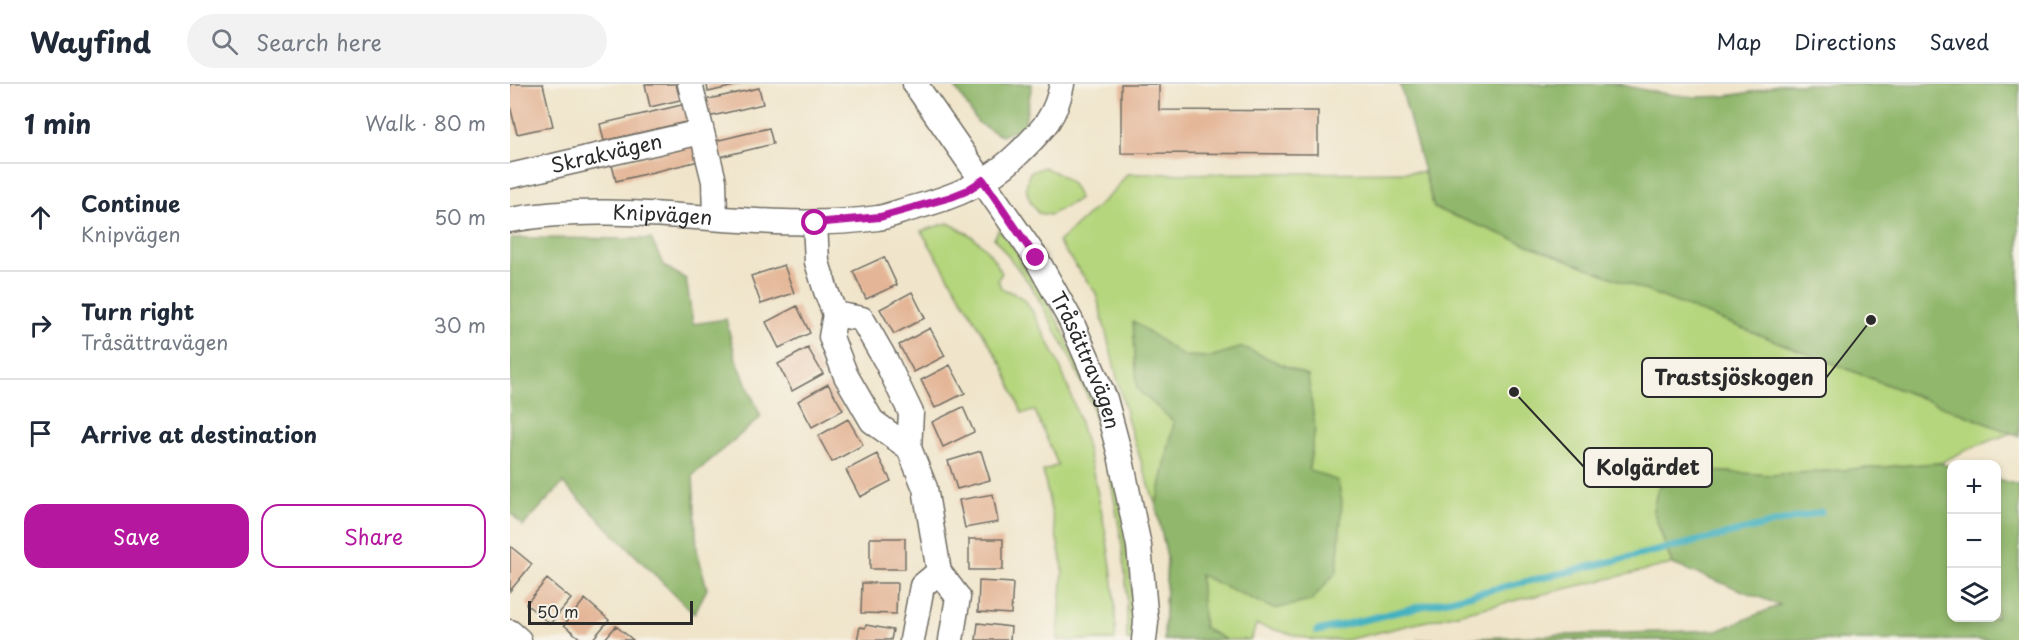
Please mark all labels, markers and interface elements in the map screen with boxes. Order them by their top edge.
search box [187,14,607,68]
text: Wayfind [30,20,151,63]
icon: search [208,25,241,58]
text: Search here [256,25,382,58]
text: Map [1716,25,1761,57]
text: Directions [1794,25,1896,57]
text: Saved [1929,25,1989,57]
text: 1 min [24,104,91,143]
text: Walk · 80 m [365,108,486,138]
street label: Skrakvägen [548,125,665,180]
text: Continue [81,186,180,219]
street label: Knipvägen [612,196,713,232]
icon: ahead [24,201,57,234]
text: 50 m [434,202,486,232]
route start [801,209,827,235]
text: Knipvägen [81,219,181,249]
route end [1022,244,1048,270]
street label: Tråsättravägen [1043,285,1128,432]
text: Turn right [81,294,194,327]
icon: right [24,309,57,342]
text: 30 m [433,310,486,340]
text: Tråsättravägen [81,327,228,357]
callout: Trastsjöskogen [1642,358,1826,397]
text: Trastsjöskogen [1654,360,1814,392]
icon: arrive [24,417,57,450]
text: Arrive at destination [81,417,317,450]
callout: Kolgärdet [1584,448,1712,487]
text: Kolgärdet [1596,450,1700,482]
map controls [1947,460,2001,622]
button: + [1947,460,2001,514]
button: Save [24,504,249,568]
button: Share [261,504,486,568]
button: − [1947,514,2001,568]
button: layers [1947,568,2001,622]
scale bar [528,598,693,626]
text: 50 m [537,599,578,623]

